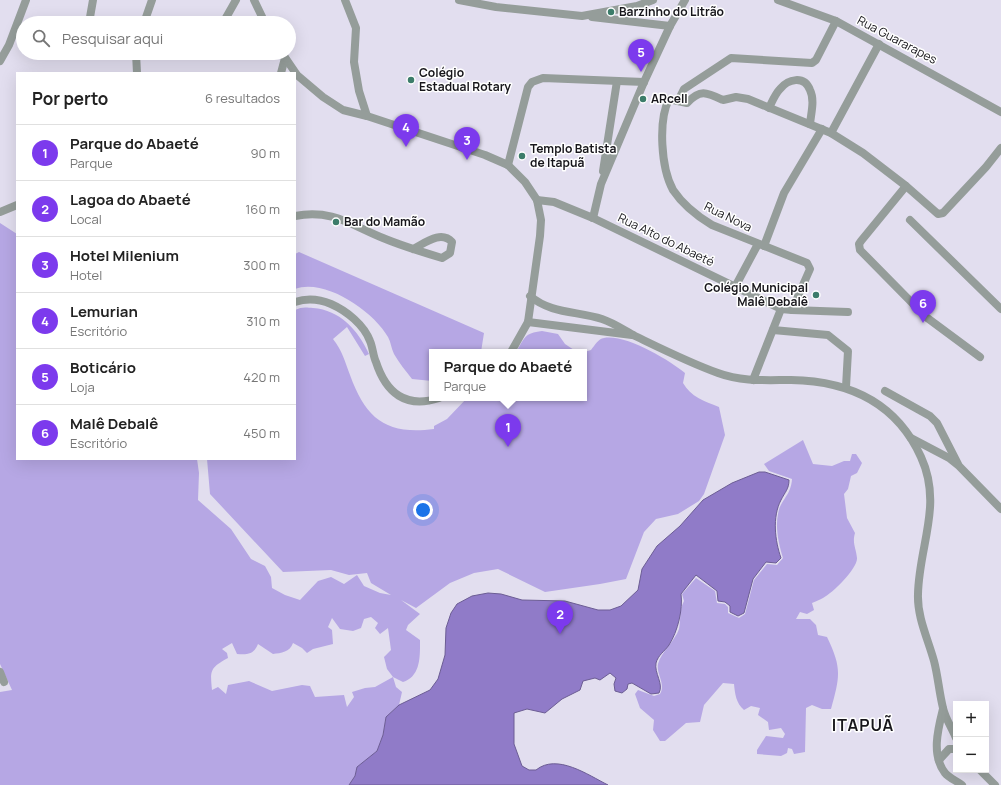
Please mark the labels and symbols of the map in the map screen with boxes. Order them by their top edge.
place label: Barzinho do Litrão [619,3,724,20]
marker: Barzinho do Litrão [606,7,616,17]
street label: Rua Guararapes [854,11,940,68]
pin: 5 [628,39,654,72]
place label: Colégio Estadual Rotary [419,64,511,95]
marker: Colégio Estadual Rotary [406,75,416,85]
place label: ARcell [651,90,688,107]
marker: ARcell [638,94,648,104]
pin: 4 [393,114,419,147]
pin: 3 [454,127,480,160]
place label: Templo Batista de Itapuã [530,140,616,171]
marker: Templo Batista de Itapuã [517,151,527,161]
street label: Rua Nova [701,198,755,235]
street label: Rua Alto do Abaeté [615,209,717,270]
place label: Bar do Mamão [344,213,425,230]
marker: Bar do Mamão [331,217,341,227]
place label: Colégio Municipal Malê Debalê [704,279,808,310]
marker: Colégio Municipal Malê Debalê [811,290,821,300]
pin: 6 [910,290,936,323]
pin: 1 [495,414,521,447]
your location [413,500,433,520]
pin: 2 [547,601,573,634]
district label: ITAPUÃ [832,714,894,736]

